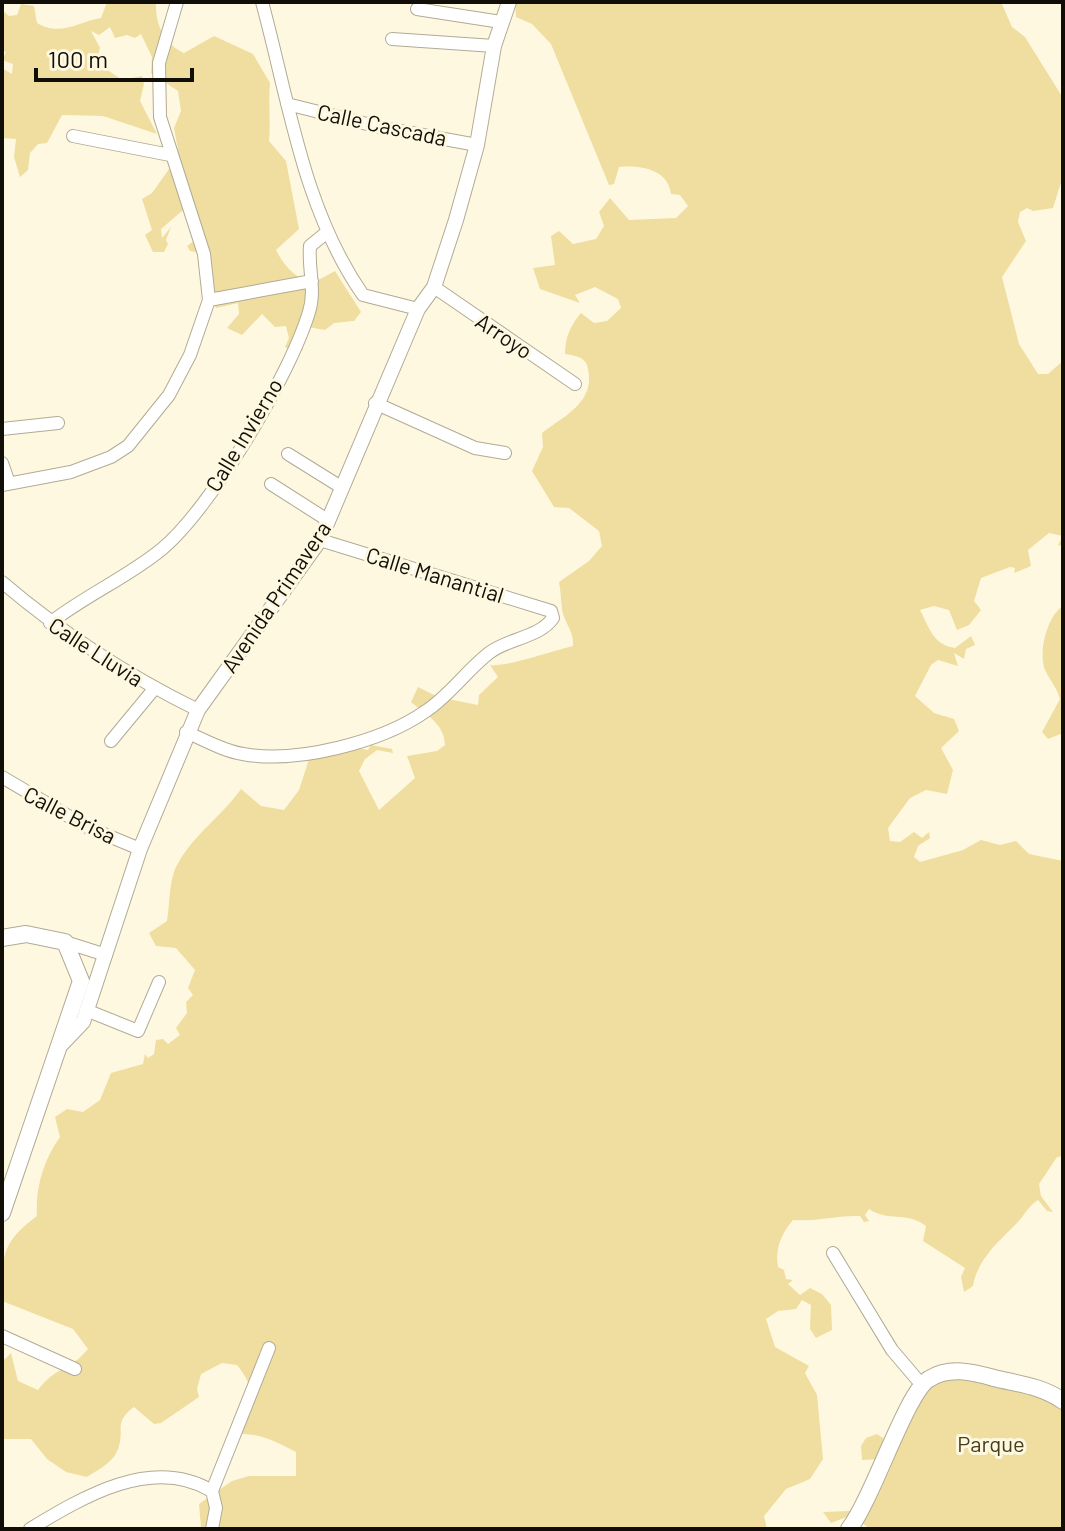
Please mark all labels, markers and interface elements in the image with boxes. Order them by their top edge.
scale bar [36,32,192,82]
text: 100 m [48,44,108,73]
street label: Calle Cascada [315,98,449,150]
street label: Arroyo [471,307,538,363]
street label: Calle Invierno [199,373,287,496]
street label: Avenida Primavera [215,516,335,677]
street label: Calle Manantial [363,541,507,607]
street label: Calle Lluvia [44,611,149,691]
street label: Calle Brisa [20,780,121,848]
park label: Parque [957,1430,1025,1456]

